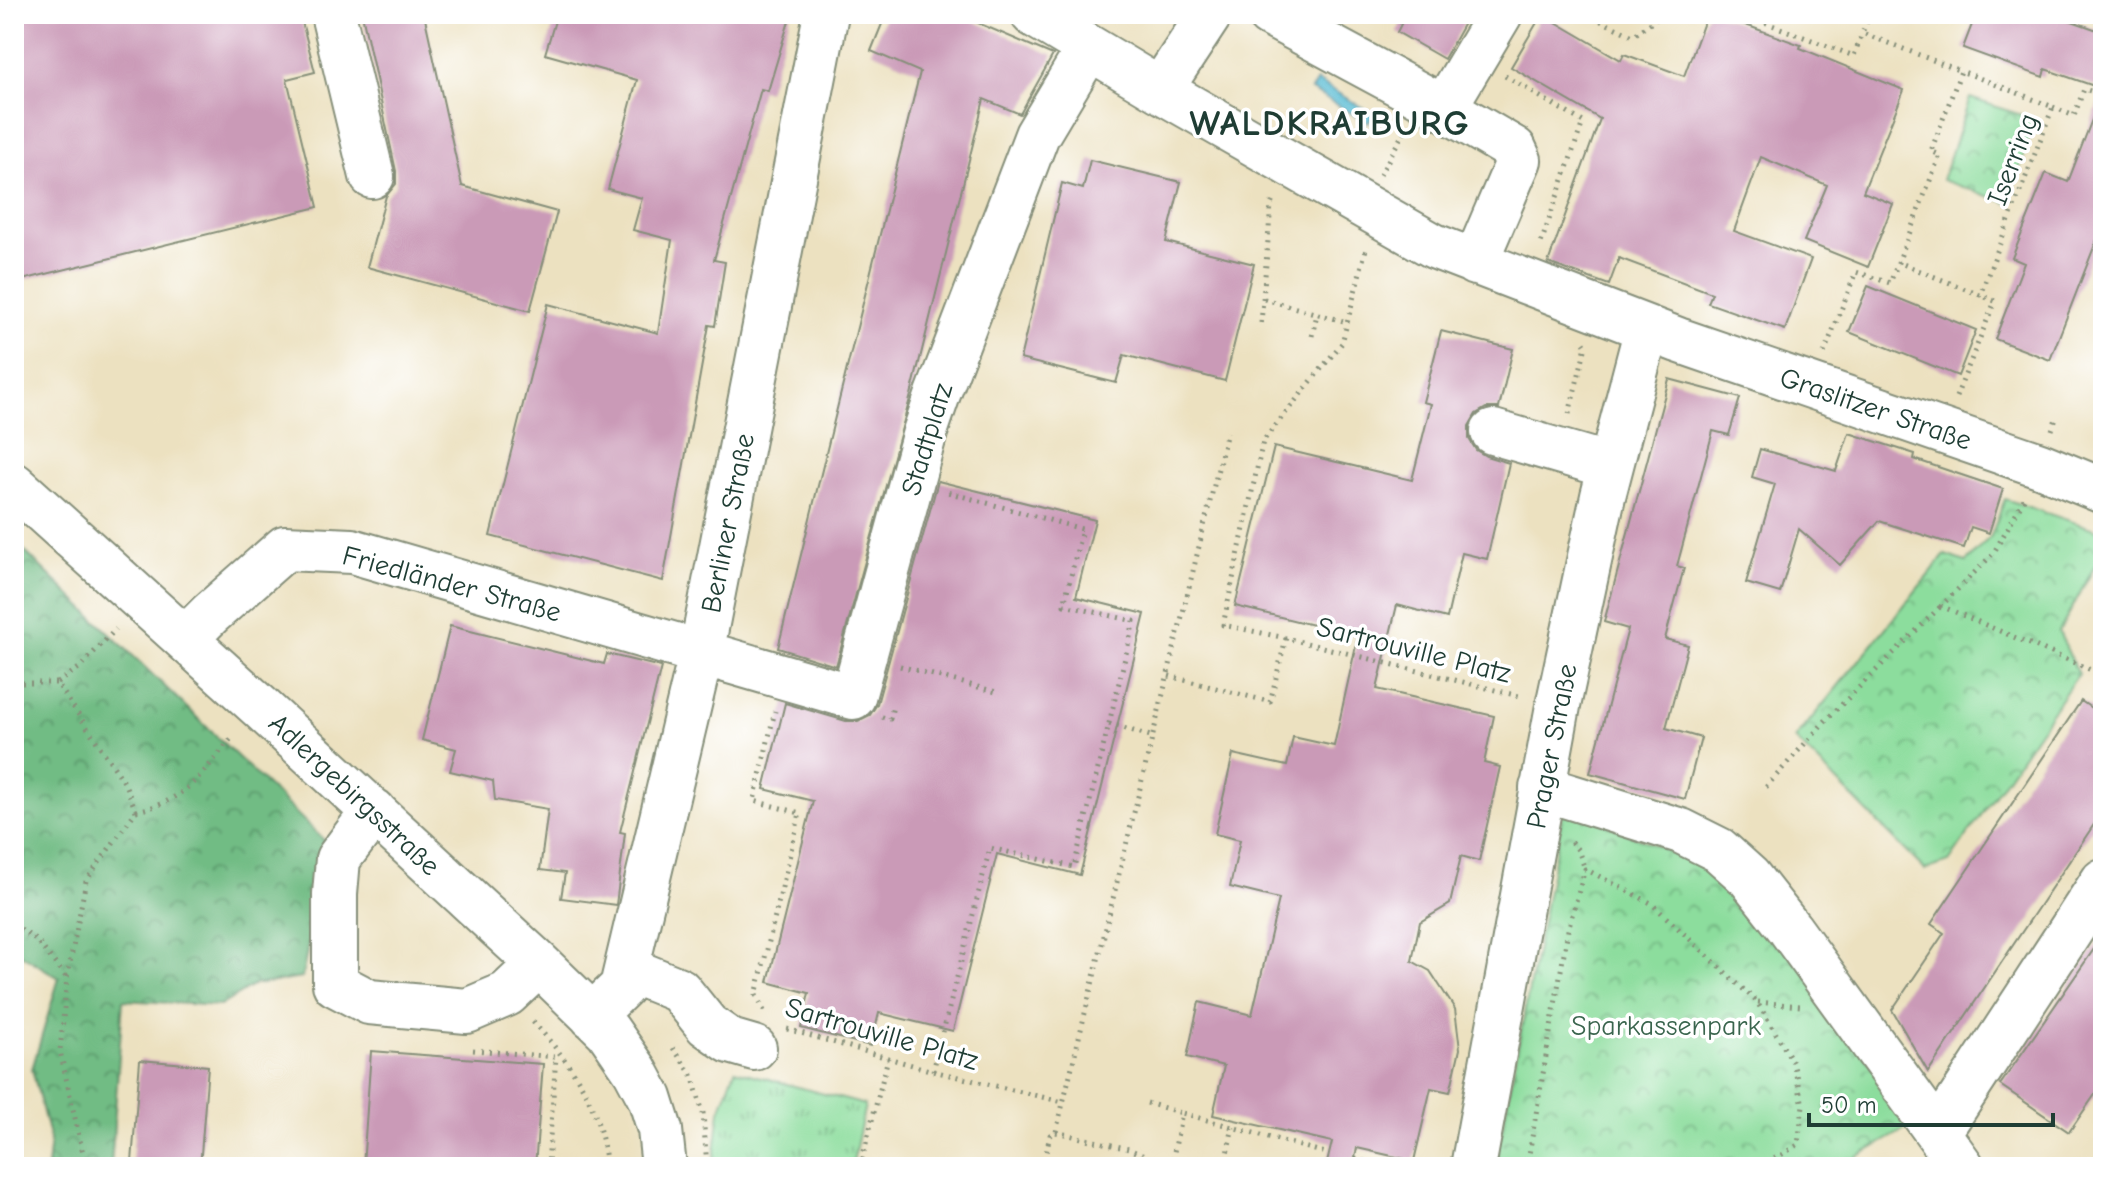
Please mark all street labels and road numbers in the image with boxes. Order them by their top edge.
street label: Iserring [1981,109,2045,210]
street label: Graslitzer Straße [1776,361,1976,457]
street label: Stadtplatz [895,379,959,499]
street label: Berliner Straße [695,431,761,616]
street label: Friedländer Straße [339,539,565,629]
street label: Sartrouville Platz [1313,610,1514,690]
street label: Prager Straße [1520,661,1584,831]
street label: Adlergebirgsstraße [262,707,446,882]
street label: Sartrouville Platz [782,991,982,1077]

